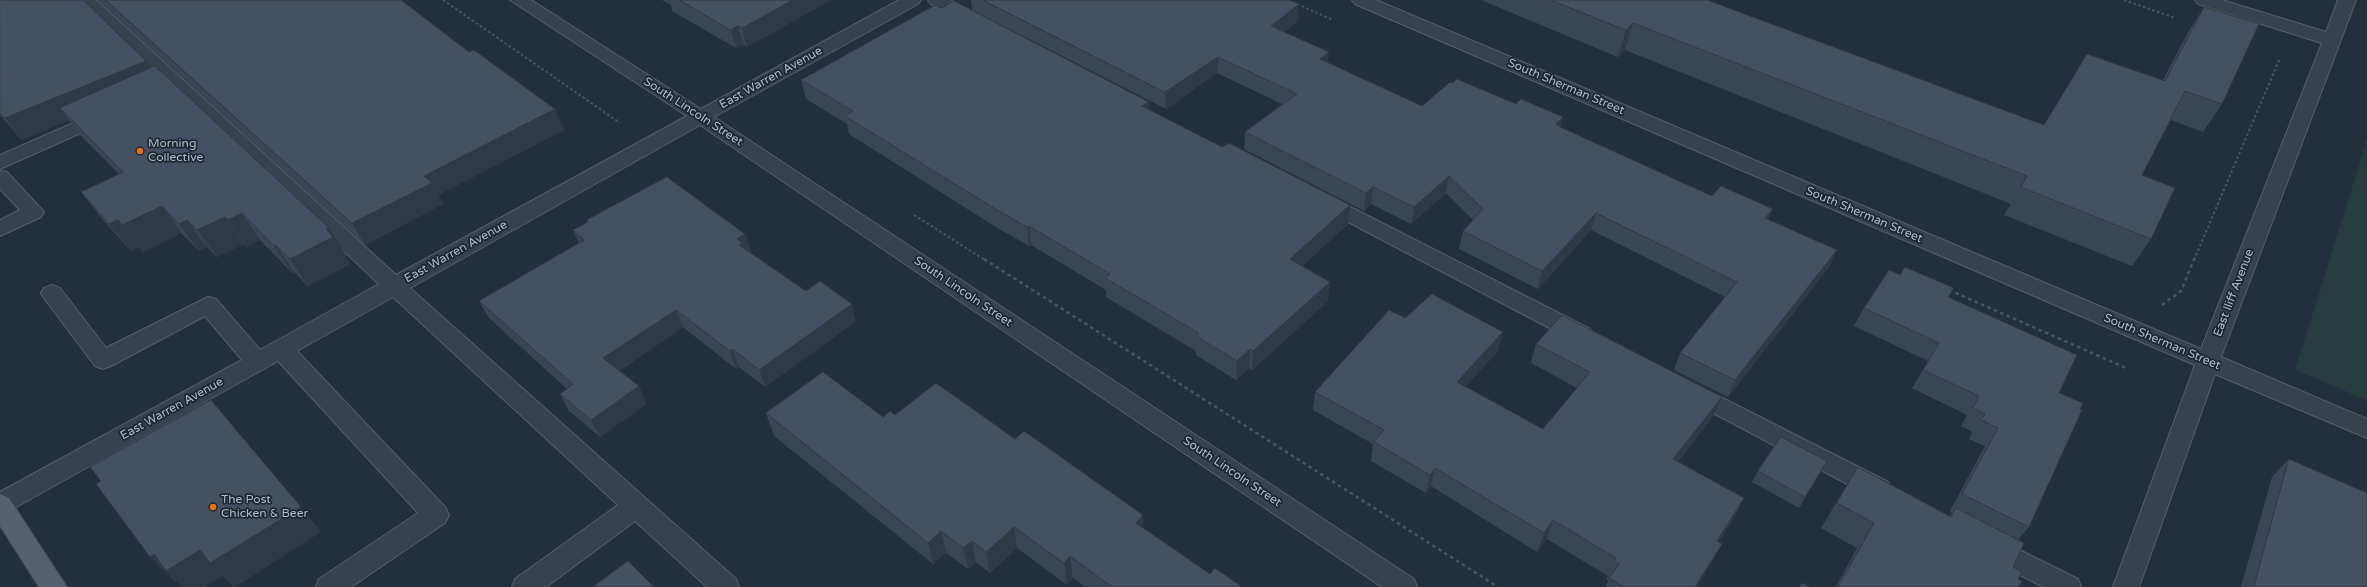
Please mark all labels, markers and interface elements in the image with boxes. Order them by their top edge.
street label: East Warren Avenue [717,44,825,112]
street label: South Sherman Street [1505,56,1627,118]
street label: South Lincoln Street [641,74,745,150]
place label: Morning Collective [148,137,203,165]
marker: Morning Collective [135,146,145,156]
street label: South Sherman Street [1803,184,1925,246]
street label: East Warren Avenue [402,218,510,286]
street label: East Iliff Avenue [2211,247,2257,339]
street label: South Lincoln Street [911,254,1015,330]
street label: South Sherman Street [2101,311,2223,373]
street label: East Warren Avenue [118,375,226,443]
street label: South Lincoln Street [1180,434,1284,510]
place label: The Post Chicken & Beer [221,493,308,521]
marker: The Post Chicken & Beer [208,502,218,512]

